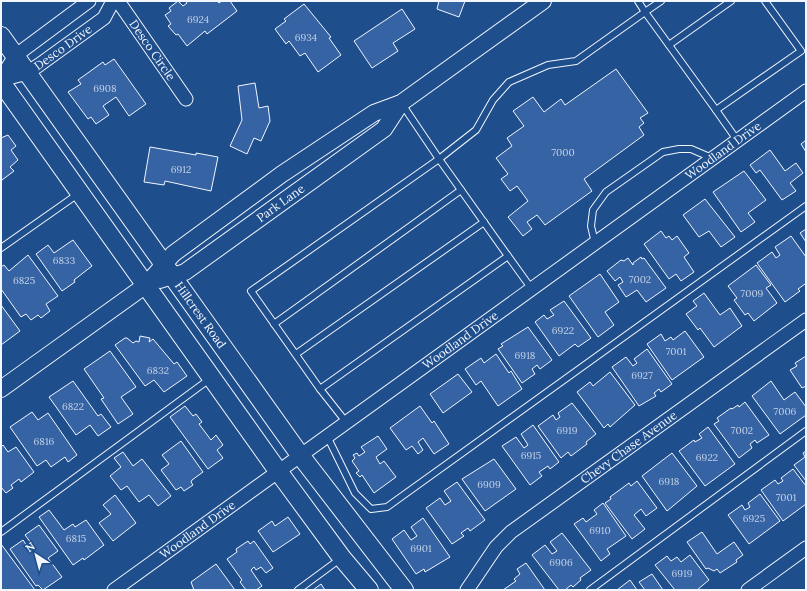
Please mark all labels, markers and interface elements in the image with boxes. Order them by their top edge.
house number: 6924 [187,13,210,26]
street label: Desco Circle [126,17,179,84]
street label: Desco Drive [31,21,95,73]
house number: 6934 [295,31,318,44]
house number: 6908 [93,82,117,95]
street label: Woodland Drive [682,118,764,183]
house number: 7000 [551,146,575,159]
house number: 6912 [171,163,191,176]
street label: Park Lane [253,180,308,225]
house number: 6833 [53,254,76,267]
house number: 7002 [629,273,651,286]
house number: 6825 [13,274,35,287]
street label: Hillcrest Road [172,279,230,351]
house number: 7009 [741,287,764,300]
street label: Woodland Drive [419,307,501,372]
house number: 6922 [552,324,574,337]
house number: 7001 [666,345,687,358]
house number: 6918 [515,349,536,362]
house number: 6832 [147,364,169,377]
house number: 6927 [631,369,653,382]
house number: 6822 [62,400,84,413]
house number: 7006 [774,405,797,418]
street label: Chevy Chase Avenue [577,407,680,487]
house number: 6919 [557,424,578,437]
house number: 7002 [731,424,753,437]
house number: 6816 [34,435,55,448]
house number: 6915 [521,449,541,462]
house number: 6922 [696,451,718,464]
house number: 6918 [659,475,680,488]
house number: 6909 [477,478,501,491]
house number: 7001 [776,491,797,504]
street label: Woodland Drive [156,497,238,562]
house number: 6925 [743,512,765,525]
house number: 6910 [589,524,611,537]
house number: 6815 [66,532,86,545]
north arrow [16,535,56,575]
text: N [23,538,38,555]
house number: 6901 [410,542,432,555]
house number: 6906 [549,556,573,569]
house number: 6919 [672,567,693,580]

